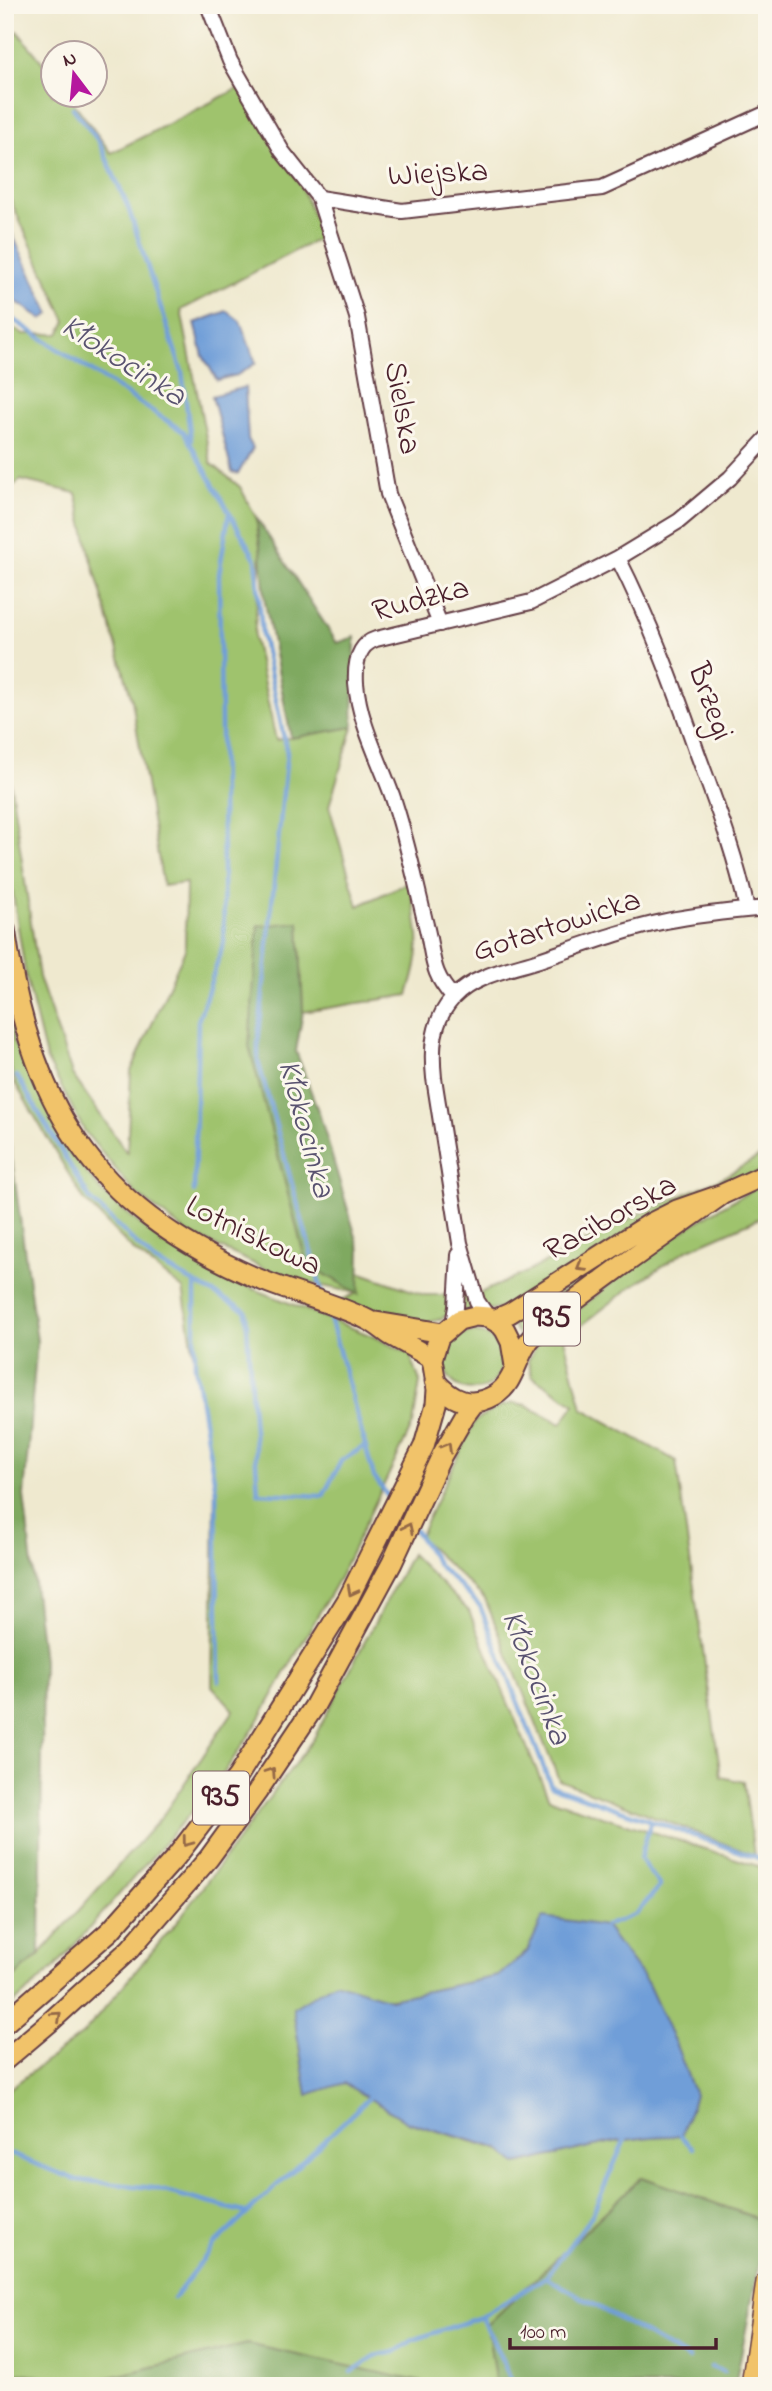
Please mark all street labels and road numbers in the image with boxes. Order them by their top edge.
street label: Wiejska [387,149,489,201]
street label: Sielska [370,358,432,458]
street label: Rudzka [367,566,475,636]
street label: Brzegi [673,656,745,747]
street label: Gotartowicka [467,878,647,976]
street label: Raciborska [536,1163,686,1275]
street label: Lotniskowa [177,1184,329,1290]
road number: 935 [524,1292,580,1345]
road number: 935 [193,1772,249,1824]

